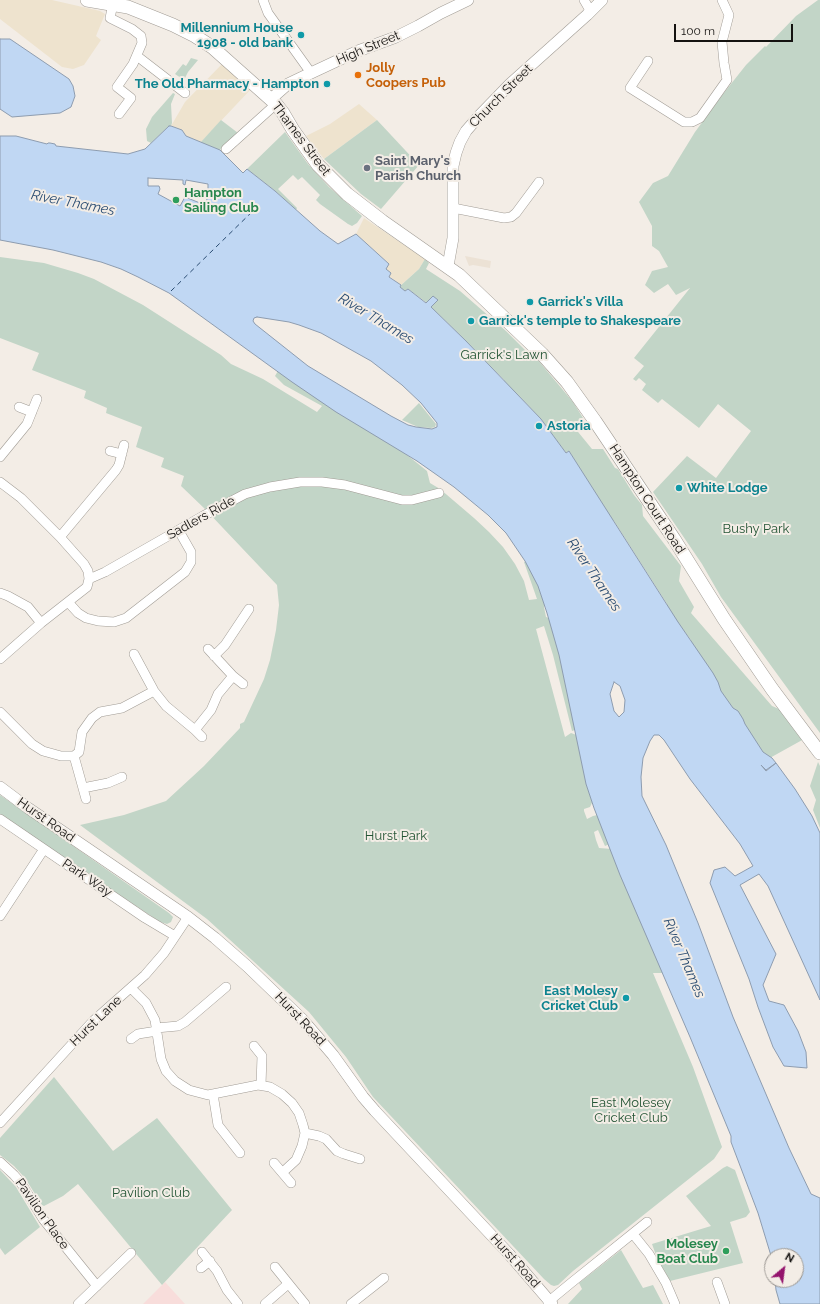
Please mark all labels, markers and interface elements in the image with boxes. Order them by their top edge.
scale bar [676,16,795,42]
place label: Millennium House 1908 - old bank [180,20,293,51]
text: 100 m [681,24,715,38]
street label: High Street [334,28,402,68]
marker: Millennium House 1908 - old bank [296,30,306,40]
place label: Jolly Coopers Pub [366,60,446,91]
street label: Church Street [466,61,536,131]
marker: Jolly Coopers Pub [353,70,363,80]
place label: The Old Pharmacy - Hampton [135,76,319,92]
marker: The Old Pharmacy - Hampton [322,79,332,89]
street label: Thames Street [268,99,334,179]
place label: Saint Mary's Parish Church [375,153,461,184]
marker: Saint Mary's Parish Church [362,163,372,173]
place label: Hampton Sailing Club [184,185,259,216]
water label: River Thames [30,187,116,219]
marker: Hampton Sailing Club [171,195,181,205]
water label: River Thames [335,290,417,348]
place label: Garrick's Villa [538,294,623,310]
marker: Garrick's Villa [525,297,535,307]
place label: Garrick's temple to Shakespeare [479,313,681,329]
marker: Garrick's temple to Shakespeare [466,316,476,326]
park label: Garrick's Lawn [460,347,548,363]
place label: Astoria [547,418,591,434]
marker: Astoria [534,421,544,431]
street label: Hampton Court Road [606,441,688,557]
place label: White Lodge [687,480,768,496]
marker: White Lodge [674,483,684,493]
street label: Sadlers Ride [164,493,238,543]
park label: Bushy Park [723,521,789,537]
water label: River Thames [563,535,625,615]
street label: Hurst Road [14,794,78,846]
park label: Hurst Park [365,828,427,844]
street label: Park Way [59,856,115,900]
water label: River Thames [660,916,708,1000]
place label: East Molesy Cricket Club [541,983,618,1014]
street label: Hurst Road [271,989,329,1049]
street label: Hurst Lane [67,993,125,1049]
marker: East Molesy Cricket Club [621,993,631,1003]
park label: East Molesey Cricket Club [591,1095,671,1126]
street label: Pavilion Place [12,1176,72,1252]
park label: Pavilion Club [112,1185,190,1201]
street label: Hurst Road [487,1231,543,1291]
place label: Molesey Boat Club [656,1236,718,1267]
marker: Molesey Boat Club [721,1246,731,1256]
north arrow [764,1248,804,1288]
text: N [783,1250,796,1266]

